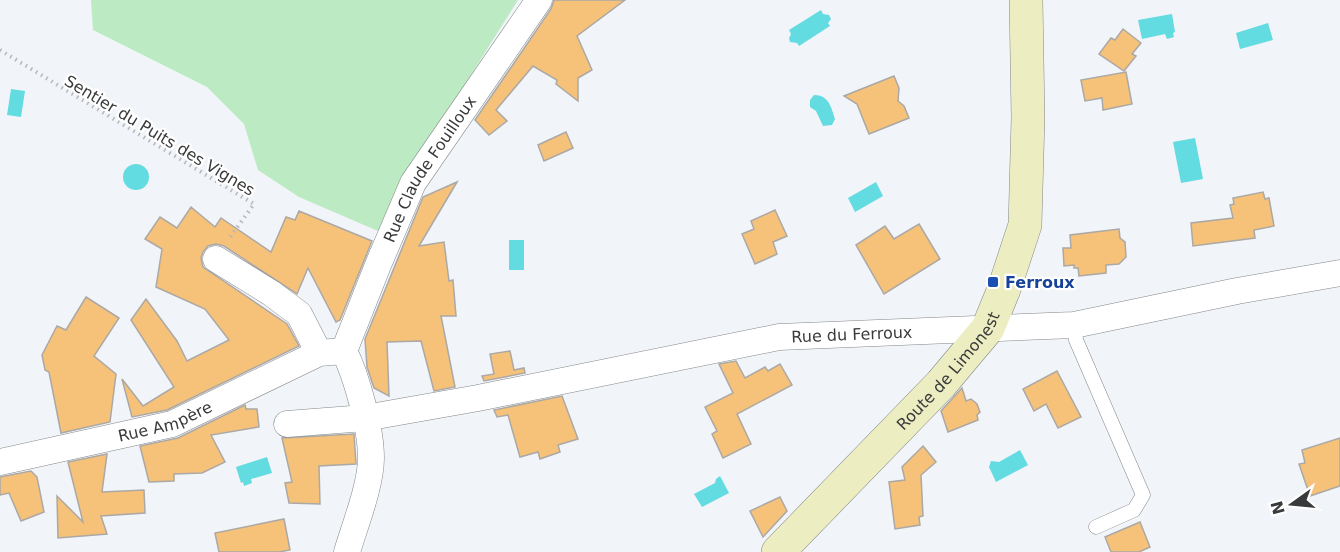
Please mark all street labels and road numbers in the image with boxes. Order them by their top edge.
street label: Sentier du Puits des Vignes [61,71,258,200]
street label: Rue Claude Fouilloux [380,92,480,245]
street label: Route de Limonest [893,309,1004,434]
street label: Rue du Ferroux [791,323,913,346]
street label: Rue Ampère [116,397,215,446]

